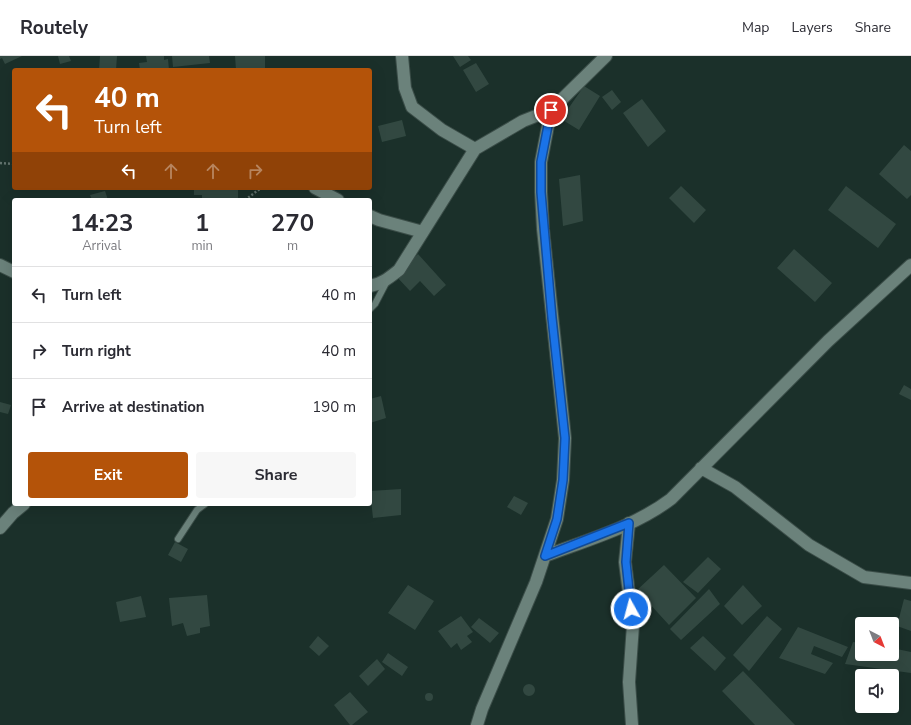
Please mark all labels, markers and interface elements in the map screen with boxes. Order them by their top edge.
text: Routely [20,15,88,41]
text: Map [742,18,769,37]
text: Layers [791,18,833,37]
text: Share [855,18,891,37]
text: 40 m [94,79,160,117]
icon: left [28,84,80,136]
pin [534,93,568,127]
icon: arrive [540,99,562,121]
text: Turn left [94,115,162,139]
icon: left [118,160,140,182]
icon: ahead [160,160,182,182]
icon: ahead [202,160,224,182]
icon: right [244,160,266,182]
text: 14:23 [70,207,133,239]
text: 1 [195,207,209,239]
text: 270 [271,207,314,239]
text: Arrival [82,237,121,255]
text: min [191,237,213,255]
text: m [287,237,298,255]
icon: left [28,284,50,306]
text: Turn left [62,285,121,305]
text: 40 m [321,285,356,305]
icon: right [28,340,50,362]
text: Turn right [62,341,131,361]
text: 40 m [321,341,356,361]
icon: arrive [28,396,50,418]
text: Arrive at destination [62,397,205,417]
text: 190 m [312,397,356,417]
button: Exit [28,452,188,498]
button: Share [196,452,356,498]
position arrow [610,588,652,630]
north arrow [855,617,899,661]
map controls [855,617,899,713]
button: sound [855,669,899,713]

